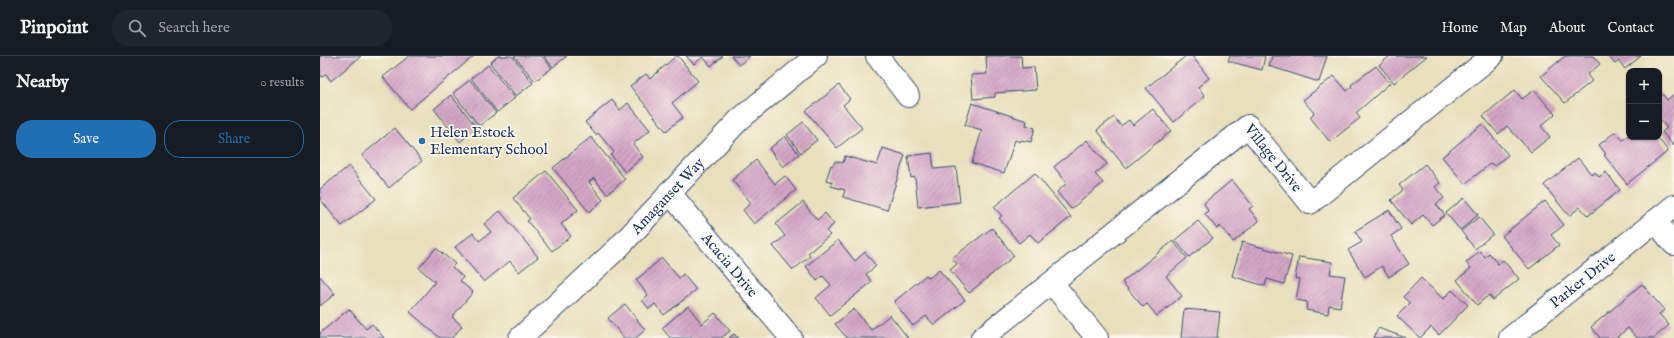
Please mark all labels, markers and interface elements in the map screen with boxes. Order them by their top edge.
search box [112,10,392,46]
text: Pinpoint [20,16,88,40]
icon: search [126,17,148,39]
text: Search here [158,18,230,37]
text: Home [1442,19,1478,37]
text: Map [1500,19,1527,37]
text: About [1549,19,1585,37]
text: Contact [1607,19,1654,37]
map controls [1626,68,1662,140]
button: + [1626,68,1662,104]
text: Nearby [16,72,69,93]
text: 0 results [260,74,304,91]
button: − [1626,104,1662,140]
button: Save [16,120,156,158]
button: Share [164,120,304,158]
street label: Village Drive [1240,120,1306,196]
place label: Helen Estock Elementary School [430,123,549,159]
marker: Helen Estock Elementary School [417,136,427,146]
street label: Amaganset Way [626,153,709,239]
street label: Acacia Drive [697,228,762,301]
street label: Parker Drive [1546,248,1620,312]

